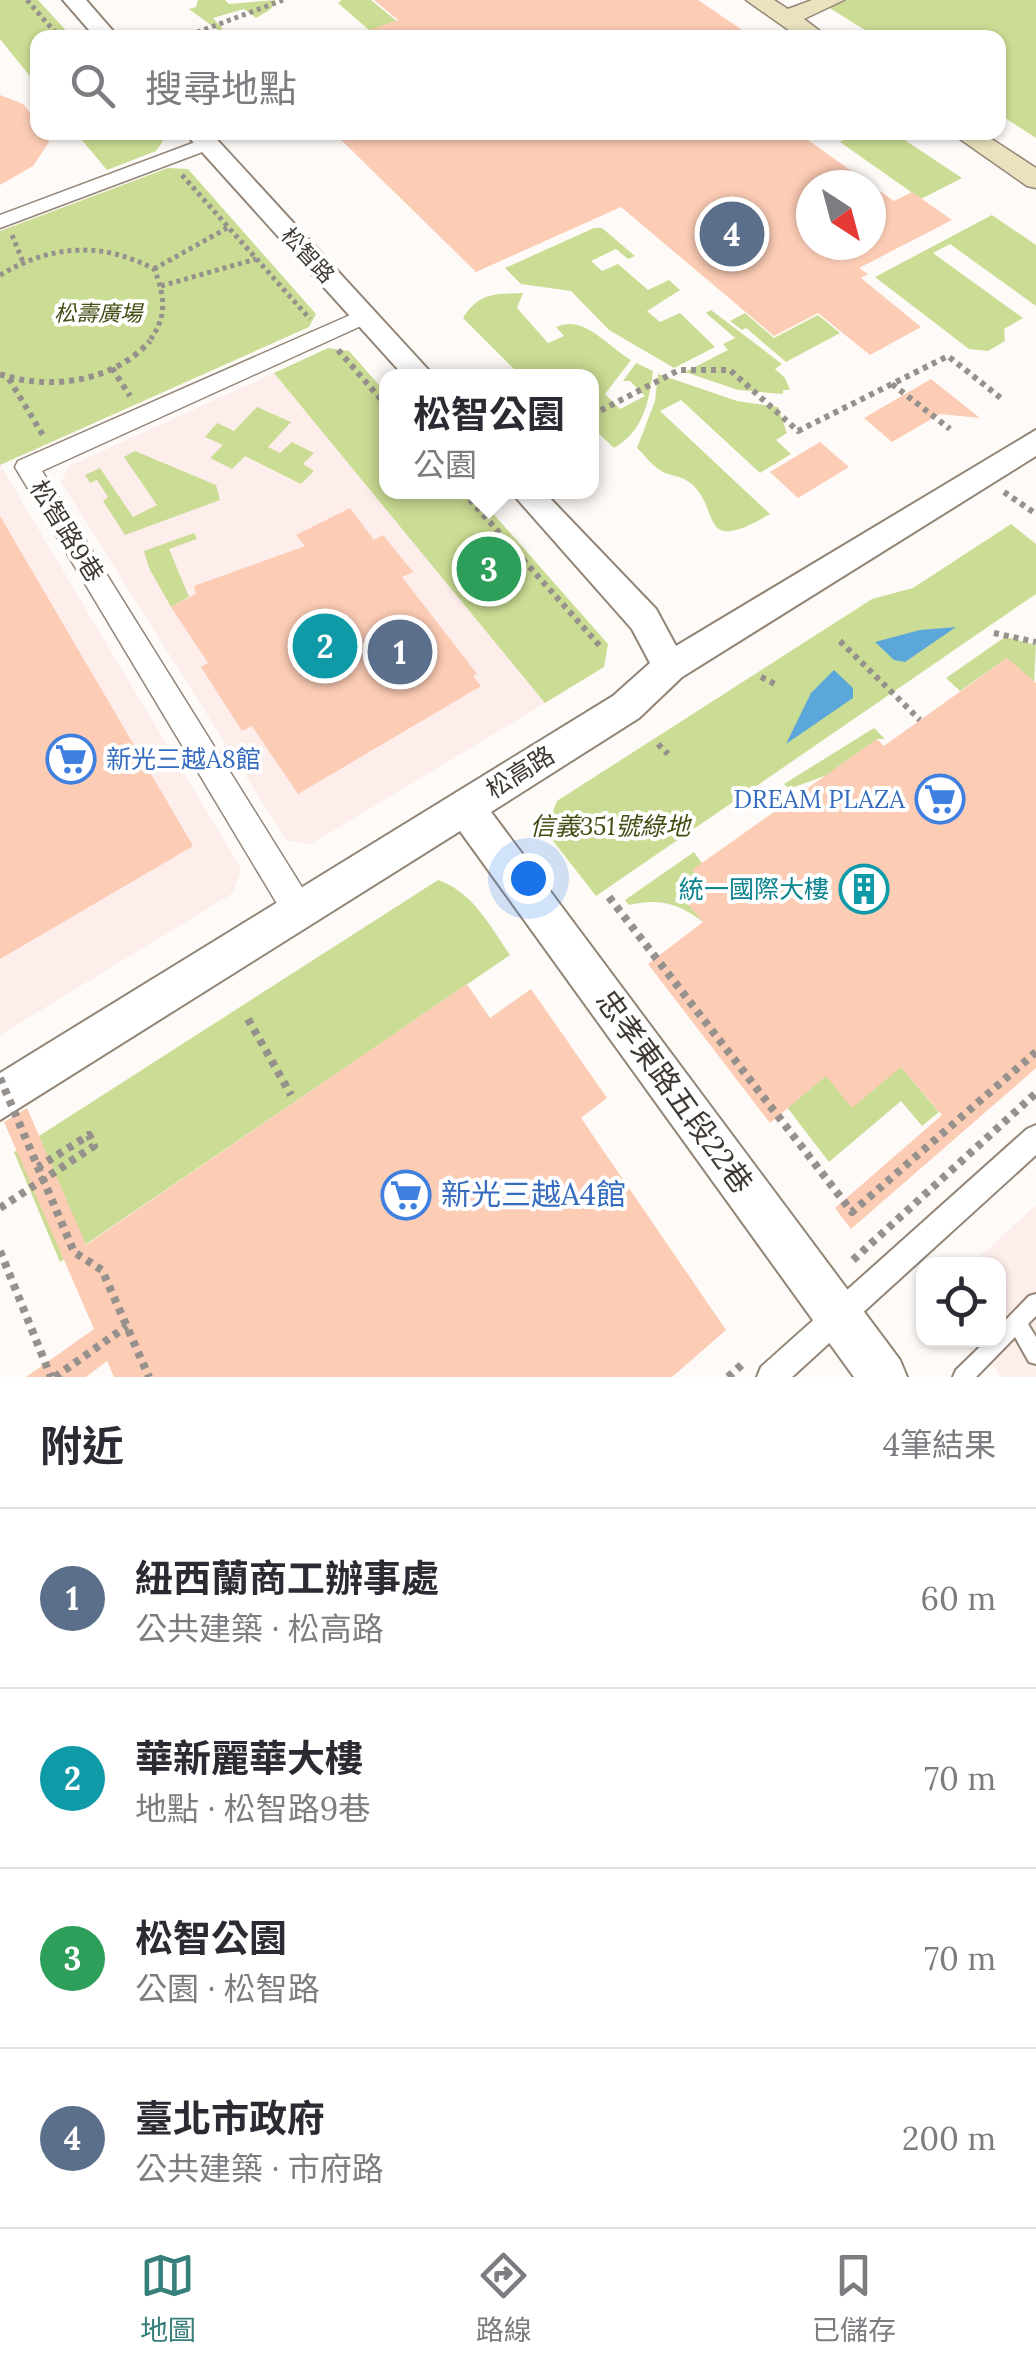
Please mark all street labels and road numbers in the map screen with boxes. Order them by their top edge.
street label: 松智路 [275,221,341,289]
street label: 松智路9巷 [23,474,111,588]
street label: 松高路 [480,739,560,805]
street label: 忠孝東路五段22巷 [588,982,761,1201]

